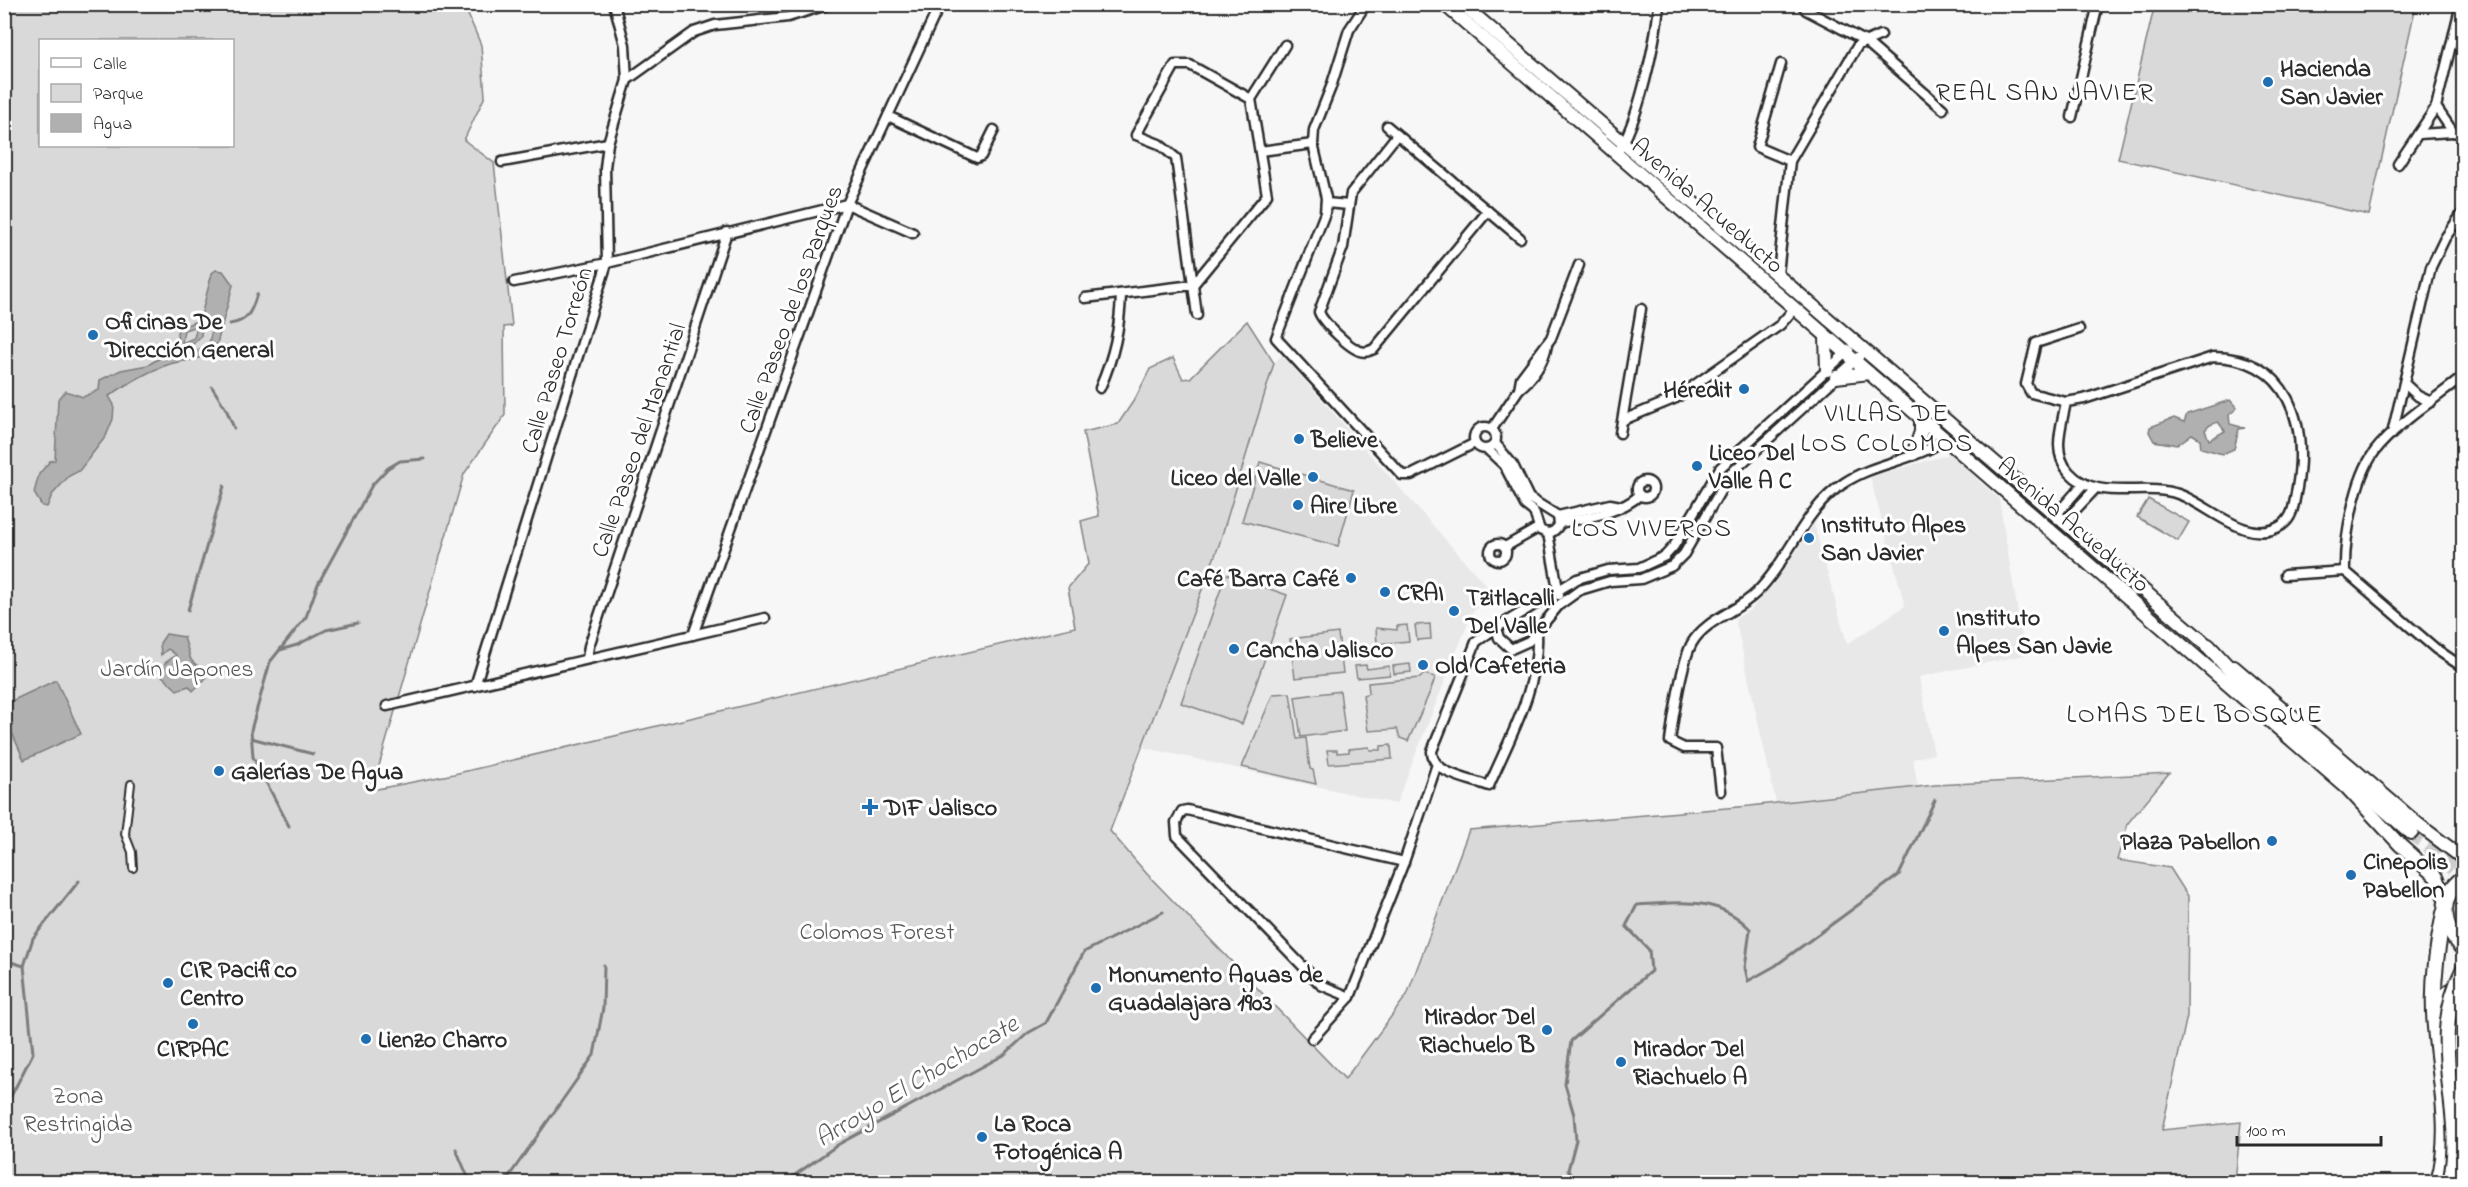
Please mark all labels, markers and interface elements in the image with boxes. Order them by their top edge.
legend [39,39,234,147]
text: Calle [93,52,128,78]
place label: Hacienda San Javier [2280,53,2383,116]
district label: REAL SAN JAVIER [1936,75,2154,113]
marker: Hacienda San Javier [2261,75,2275,89]
text: Parque [93,82,144,108]
text: Agua [93,112,132,139]
street label: Avenida Acueducto [1622,131,1790,283]
street label: Calle Paseo de los Parques [731,181,854,439]
street label: Calle Paseo Torreón [513,263,603,458]
place label: Oficinas De Dirección General [104,306,274,369]
street label: Calle Paseo del Manantial [584,319,697,563]
marker: Oficinas De Dirección General [86,328,100,342]
place label: Héredit [1663,374,1733,409]
marker: Héredit [1737,382,1751,396]
district label: VILLAS DE LOS COLOMOS [1800,396,1974,464]
place label: Believe [1310,424,1379,459]
marker: Believe [1292,432,1306,446]
place label: Liceo Del Valle A C [1708,437,1795,500]
street label: Avenida Acueducto [1988,450,2156,602]
marker: Liceo Del Valle A C [1690,459,1704,473]
place label: Liceo del Valle [1171,462,1302,497]
marker: Liceo del Valle [1306,470,1320,484]
place label: Aire Libre [1310,490,1399,525]
marker: Aire Libre [1291,498,1305,512]
place label: Instituto Alpes San Javier [1821,509,1966,572]
district label: LOS VIVEROS [1571,511,1733,549]
marker: Instituto Alpes San Javier [1802,531,1816,545]
place label: Café Barra Café [1177,563,1340,598]
marker: Café Barra Café [1344,571,1358,585]
place label: CRAI [1397,577,1444,612]
place label: Tzitlacalli Del Valle [1465,582,1555,645]
marker: CRAI [1378,585,1392,599]
place label: Instituto Alpes San Javie [1956,602,2113,665]
marker: Tzitlacalli Del Valle [1447,604,1461,618]
marker: Instituto Alpes San Javie [1937,624,1951,638]
place label: Cancha Jalisco [1246,634,1393,669]
marker: Cancha Jalisco [1227,642,1241,656]
place label: Old Cafeteria [1435,650,1566,685]
park label: Jardín Japones [101,653,253,688]
marker: Old Cafeteria [1416,658,1430,672]
district label: LOMAS DEL BOSQUE [2067,697,2323,735]
place label: Galerías De Agua [231,756,403,792]
marker: Galerías De Agua [212,764,226,778]
place label: DIF Jalisco [883,792,997,827]
marker: DIF Jalisco [861,798,879,816]
place label: Plaza Pabellon [2120,826,2260,861]
marker: Plaza Pabellon [2265,834,2279,848]
place label: Cinepolis Pabellon [2363,846,2448,909]
marker: Cinepolis Pabellon [2344,868,2358,882]
park label: Colomos Forest [799,916,955,951]
place label: CIR Pacifico Centro [180,954,297,1017]
place label: Monumento Aguas de Guadalajara 1903 [1108,959,1324,1022]
marker: CIR Pacifico Centro [161,976,175,990]
marker: Monumento Aguas de Guadalajara 1903 [1089,981,1103,995]
place label: Mirador Del Riachuelo B [1419,1001,1535,1064]
water label: Arroyo El Chochocate [809,1006,1028,1158]
marker: CIRPAC [186,1017,200,1031]
marker: Mirador Del Riachuelo B [1540,1023,1554,1037]
place label: Lienzo Charro [378,1024,507,1059]
marker: Lienzo Charro [359,1032,373,1046]
place label: CIRPAC [157,1033,229,1068]
place label: Mirador Del Riachuelo A [1633,1033,1748,1096]
marker: Mirador Del Riachuelo A [1614,1055,1628,1069]
park label: Zona Restringida [23,1080,133,1143]
place label: La Roca Fotogénica A [993,1108,1123,1172]
scale bar [2237,1109,2381,1147]
text: 100 m [2246,1119,2286,1145]
marker: La Roca Fotogénica A [975,1130,989,1144]

